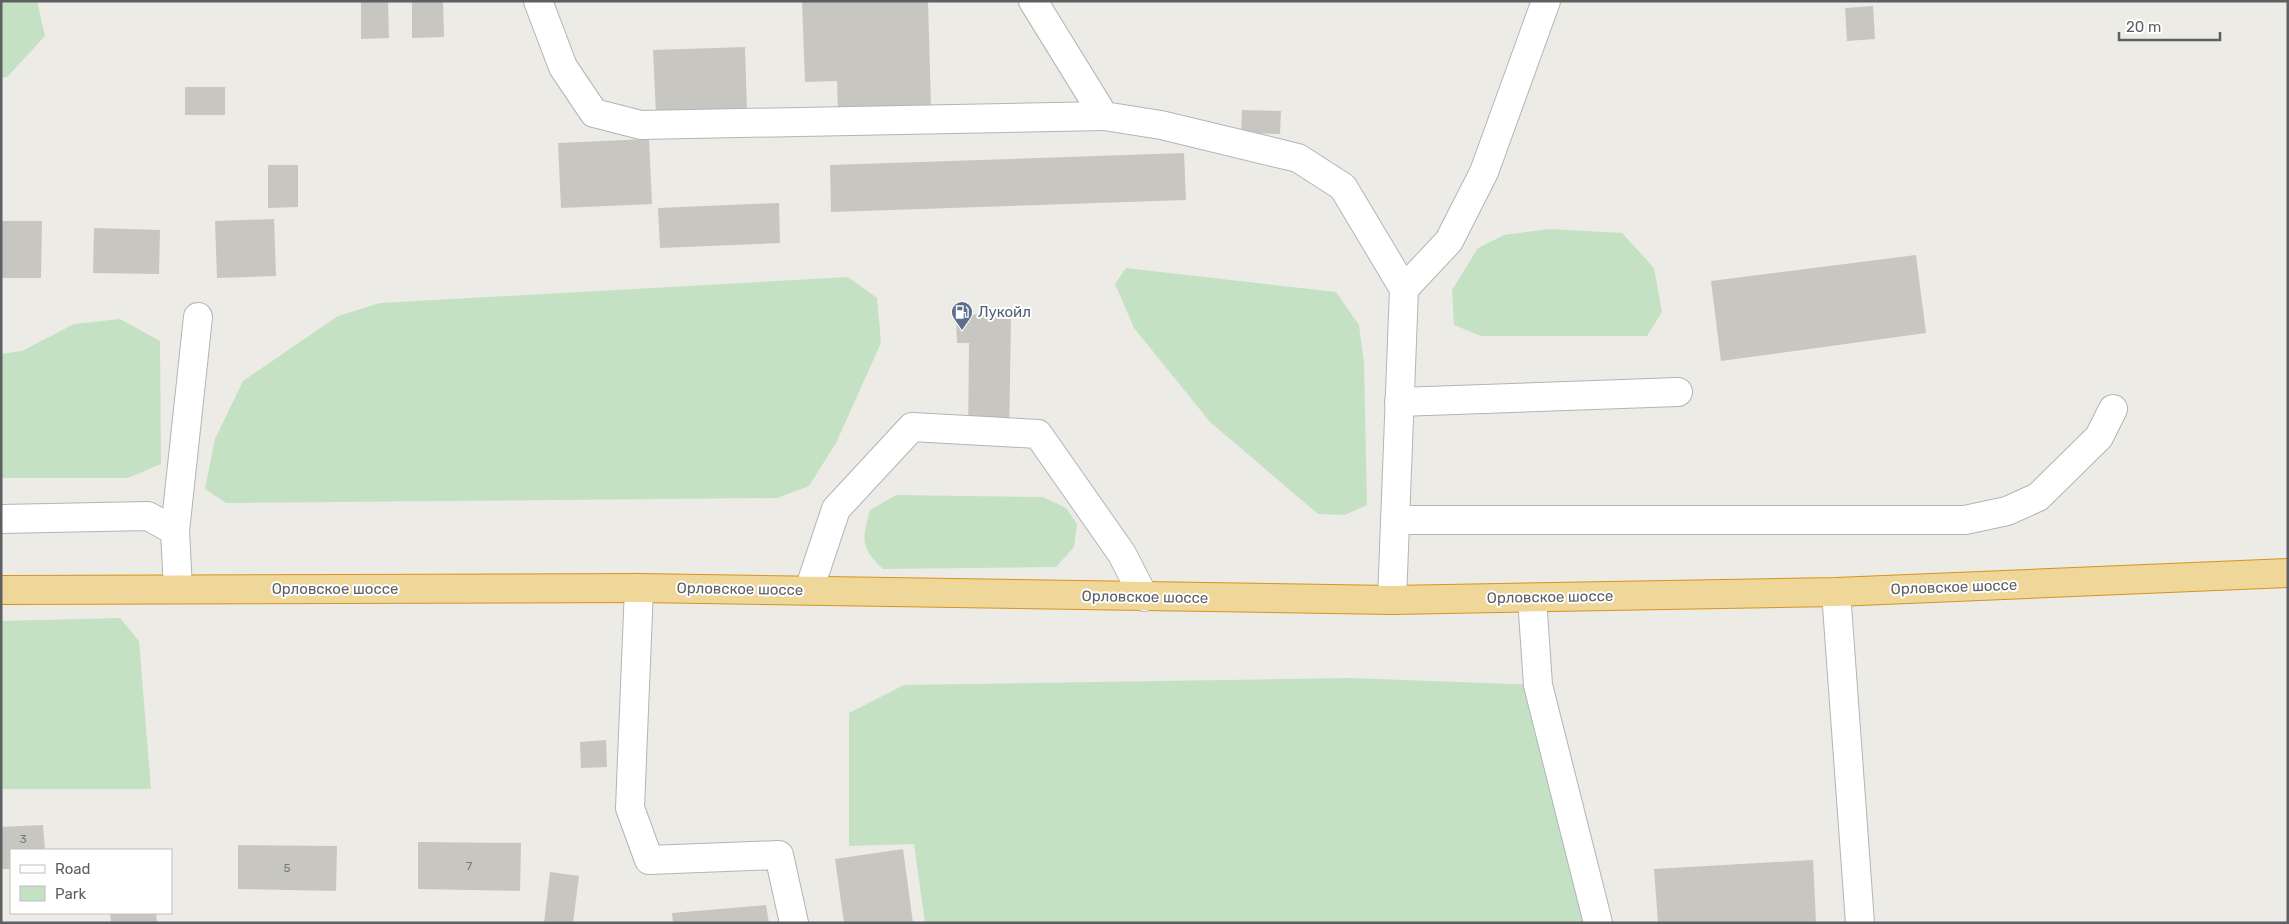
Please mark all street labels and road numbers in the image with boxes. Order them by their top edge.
street label: Орловское шоссе [1890,576,2018,598]
street label: Орловское шоссе [676,579,804,599]
street label: Орловское шоссе [272,580,398,598]
street label: Орловское шоссе [1081,587,1209,607]
street label: Орловское шоссе [1486,587,1614,607]

